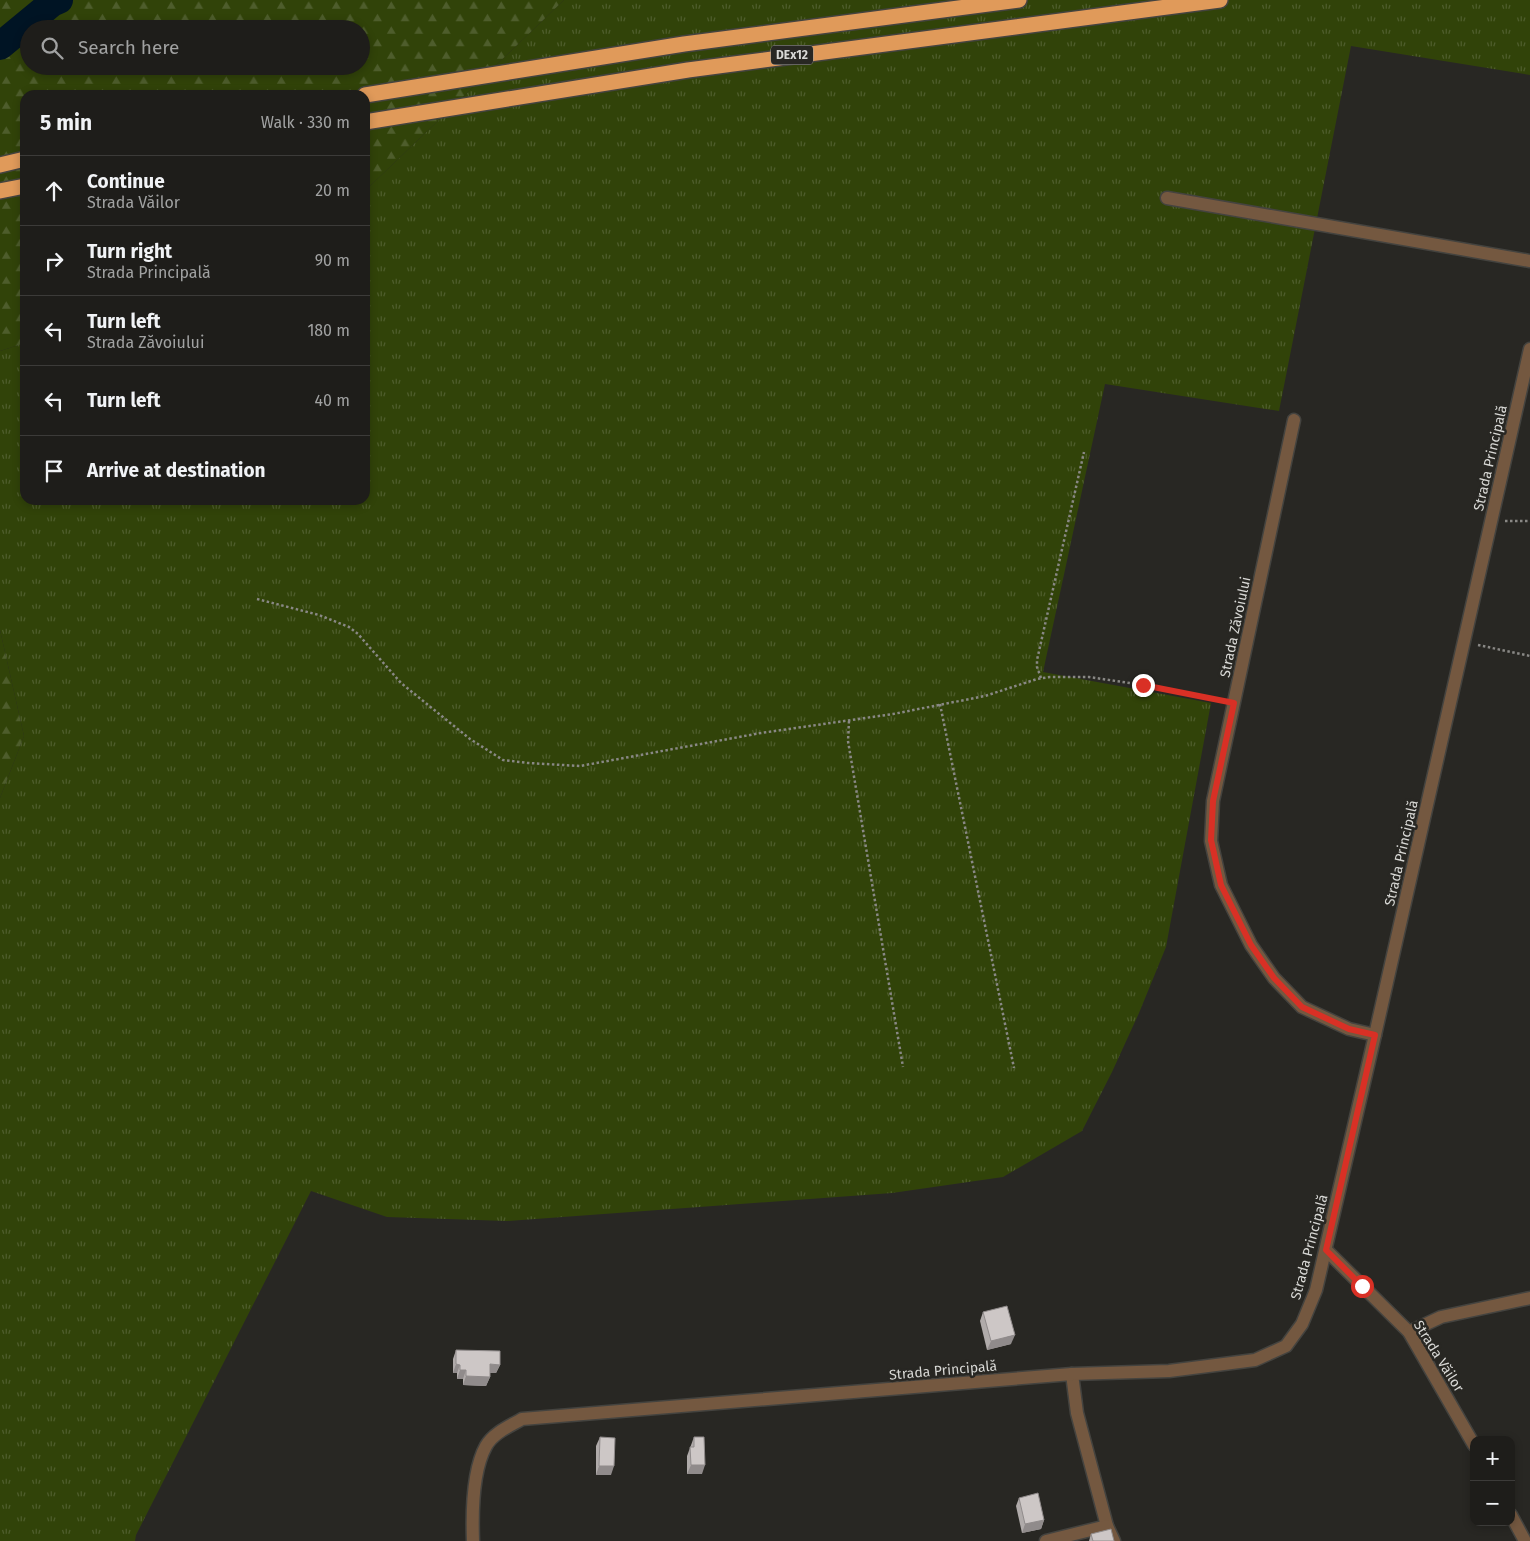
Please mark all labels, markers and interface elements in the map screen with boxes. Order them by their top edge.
search box [20,20,370,75]
icon: search [38,34,66,62]
text: Search here [78,36,179,59]
road number: DEx12 [771,46,813,64]
text: 5 min [40,110,92,136]
text: Walk · 330 m [261,113,350,132]
text: Continue [87,170,165,193]
icon: ahead [40,177,68,205]
text: 20 m [315,181,350,200]
text: Strada Văilor [87,193,180,212]
text: Turn right [87,240,172,263]
icon: right [40,247,68,275]
text: 90 m [315,251,350,270]
text: Strada Principală [87,263,211,282]
text: Turn left [87,310,161,333]
icon: left [40,317,68,345]
text: 180 m [307,321,350,340]
text: Strada Zăvoiului [87,333,204,352]
icon: left [40,387,68,415]
text: Turn left [87,389,161,412]
text: 40 m [315,391,350,410]
street label: Strada Principală [1470,403,1511,513]
icon: arrive [40,457,68,485]
text: Arrive at destination [87,459,266,482]
street label: Strada Zăvoiului [1216,575,1254,679]
route end [1132,674,1155,697]
street label: Strada Principală [1381,798,1422,908]
street label: Strada Principală [1287,1193,1332,1302]
route start [1351,1275,1374,1298]
street label: Strada Văilor [1410,1317,1468,1396]
street label: Strada Principală [888,1357,998,1384]
map controls [1470,1436,1515,1526]
button: + [1470,1436,1515,1481]
button: − [1470,1481,1515,1526]

